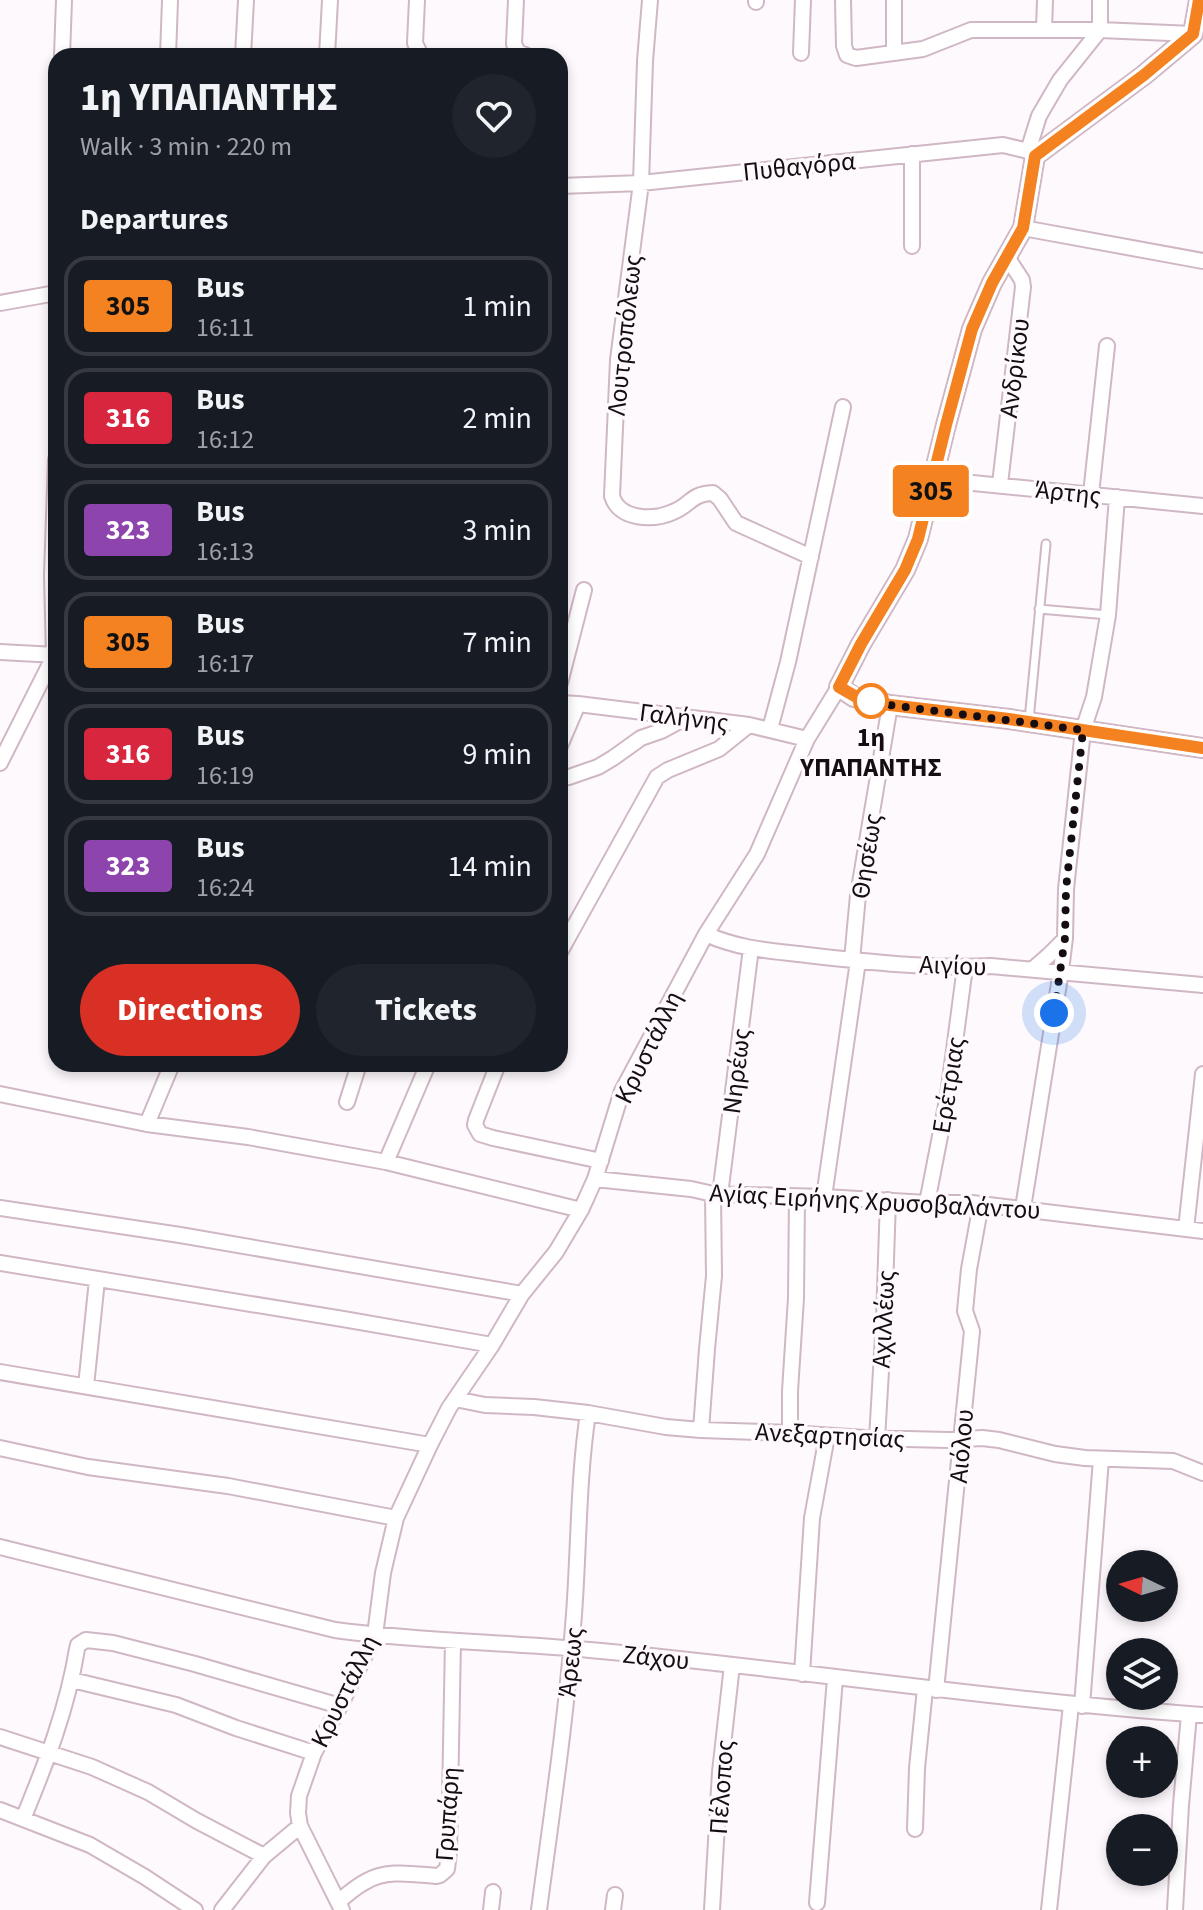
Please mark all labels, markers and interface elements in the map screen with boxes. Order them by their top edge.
text: 1η ΥΠΑΠΑΝΤΗΣ [80,71,338,125]
button: heart [452,74,536,158]
text: Walk · 3 min · 220 m [80,128,292,165]
street label: Πυθαγόρα [741,142,858,191]
text: Departures [80,198,228,241]
street label: Λουτροπόλεως [598,253,651,417]
text: Bus [196,266,244,309]
text: 1 min [462,285,532,328]
text: 305 [106,286,150,326]
text: 16:11 [196,309,254,346]
street label: Ανδρίκου [990,316,1039,420]
text: Bus [196,378,244,421]
text: 2 min [462,397,532,440]
text: 316 [106,398,150,438]
text: 16:12 [196,421,254,458]
line badge: 305 [885,465,977,517]
text: 305 [909,471,953,511]
street label: Άρτης [1033,471,1103,514]
text: Bus [196,490,244,533]
text: 3 min [462,509,532,552]
text: 323 [106,510,150,550]
text: 16:13 [196,533,254,570]
text: Bus [196,602,244,645]
text: 7 min [462,621,532,664]
text: 305 [106,622,150,662]
text: 16:17 [196,645,254,682]
marker: 1η ΥΠΑΠΑΝΤΗΣ [854,684,888,718]
street label: Γαλήνης [637,694,731,741]
text: Bus [196,714,244,757]
place label: 1η ΥΠΑΠΑΝΤΗΣ [799,719,942,786]
text: 9 min [462,733,532,776]
text: 316 [106,734,150,774]
text: 16:19 [196,757,254,794]
street label: Θησέως [841,811,892,902]
text: Bus [196,826,244,869]
text: 14 min [448,845,532,888]
text: 323 [106,846,150,886]
text: 16:24 [196,869,254,906]
street label: Αιγίου [919,946,987,985]
button: Directions [80,964,300,1056]
button: Tickets [316,964,536,1056]
street label: Κρυστάλλη [605,985,692,1110]
your location [1034,993,1074,1033]
street label: Νηρέως [713,1026,760,1116]
street label: Ερέτριας [923,1034,974,1136]
street label: Αγίας Ειρήνης Χρυσοβαλάντου [708,1174,1041,1229]
street label: Αχιλλέως [862,1269,905,1369]
street label: Αιόλου [940,1407,983,1485]
street label: Ανεξαρτησίας [754,1413,906,1458]
north arrow [1106,1550,1178,1622]
map controls [1106,1550,1178,1886]
street label: Άρεως [548,1625,593,1699]
street label: Κρυστάλλη [301,1629,388,1754]
street label: Ζάχου [621,1636,691,1679]
button: layers [1106,1638,1178,1710]
button: + [1106,1726,1178,1798]
street label: Πέλοπος [700,1738,743,1836]
street label: Γρυπάρη [426,1766,469,1863]
button: − [1106,1814,1178,1886]

